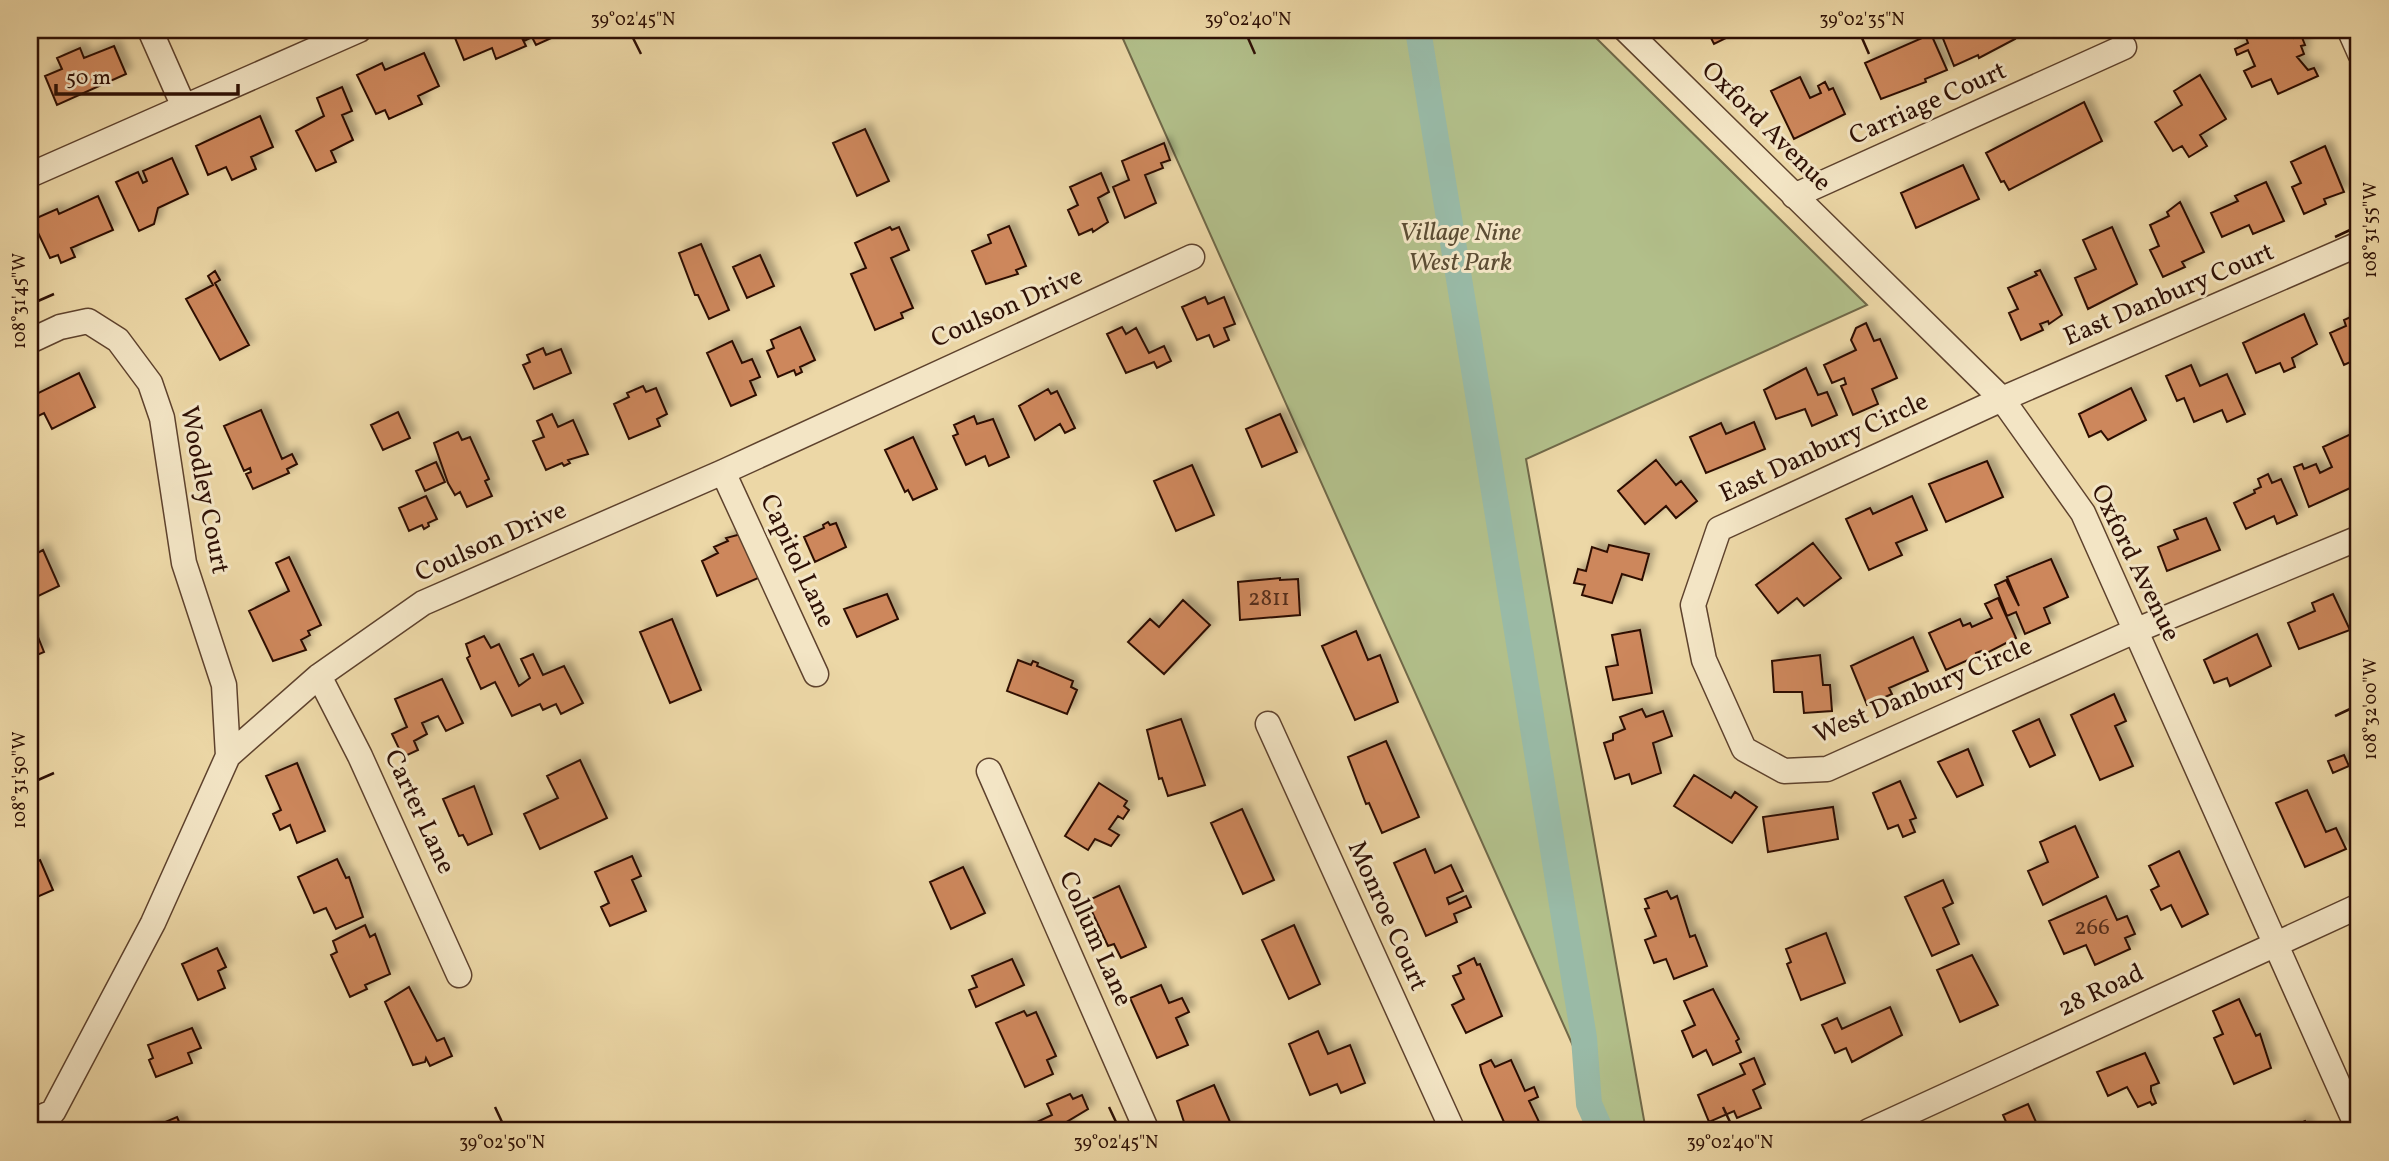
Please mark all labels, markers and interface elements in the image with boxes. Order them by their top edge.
text: 39°02'45"N [591,8,675,33]
text: 39°02'40"N [1205,8,1291,33]
text: 39°02'35"N [1819,8,1905,33]
scale bar [56,52,238,96]
street label: Carriage Court [1844,53,2012,155]
street label: Oxford Avenue [1693,54,1839,200]
text: 50 m [66,64,111,93]
text: 108°31'55"W [2359,182,2384,278]
park label: Village Nine West Park [1399,215,1521,281]
street label: East Danbury Court [2058,234,2280,356]
text: 108°31'45"W [8,253,33,349]
street label: Coulson Drive [925,259,1089,357]
street label: East Danbury Circle [1714,384,1934,512]
street label: Woodley Court [170,403,238,577]
street label: Oxford Avenue [2081,478,2189,648]
street label: Capitol Lane [750,488,844,634]
street label: Coulson Drive [409,493,573,591]
house number: 2811 [1248,583,1290,615]
street label: West Danbury Circle [1808,629,2038,753]
text: 108°32'00"W [2359,658,2384,760]
text: 108°31'50"W [8,731,33,829]
street label: Carter Lane [374,744,464,880]
street label: Monroe Court [1338,835,1436,997]
street label: Collum Lane [1049,866,1141,1012]
house number: 266 [2074,912,2110,944]
street label: 28 Road [2052,955,2150,1027]
text: 39°02'50"N [459,1131,545,1156]
text: 39°02'45"N [1074,1131,1158,1156]
text: 39°02'40"N [1687,1131,1773,1156]

